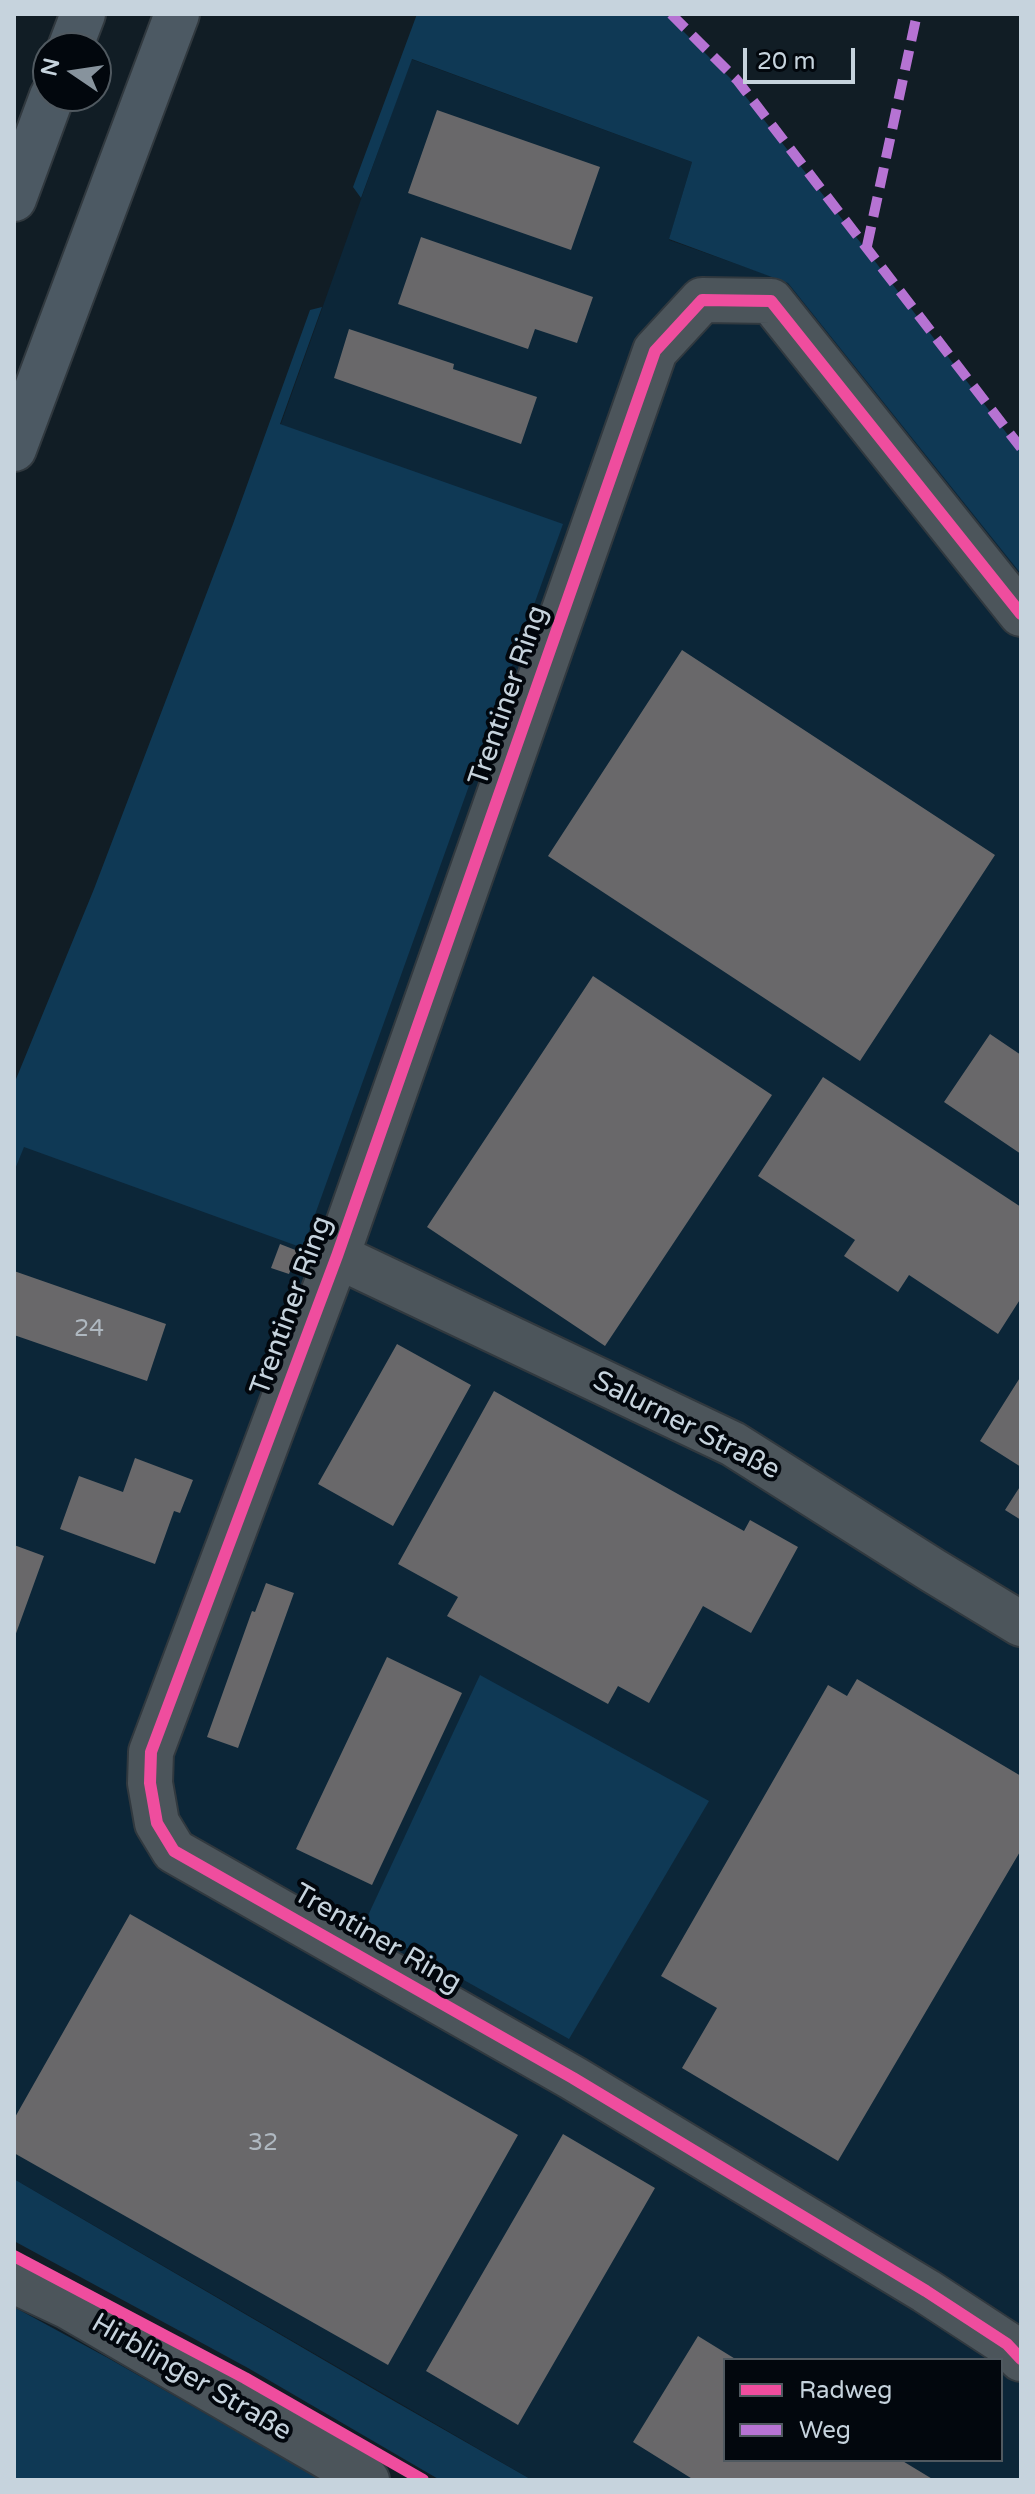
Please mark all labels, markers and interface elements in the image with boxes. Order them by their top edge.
north arrow [32,32,112,112]
scale bar [747,32,859,82]
text: 20 m [757,47,815,76]
text: N [36,56,65,79]
street label: Trentiner Ring [462,601,556,791]
street label: Trentiner Ring [244,1212,340,1400]
house number: 24 [74,1316,104,1344]
street label: Salurner Straße [587,1364,785,1488]
street label: Trentiner Ring [287,1877,467,2001]
house number: 32 [248,2130,278,2158]
street label: Hirblinger Straße [85,2307,297,2449]
legend [723,2358,1003,2462]
text: Radweg [799,2376,892,2405]
text: Weg [799,2416,851,2445]

